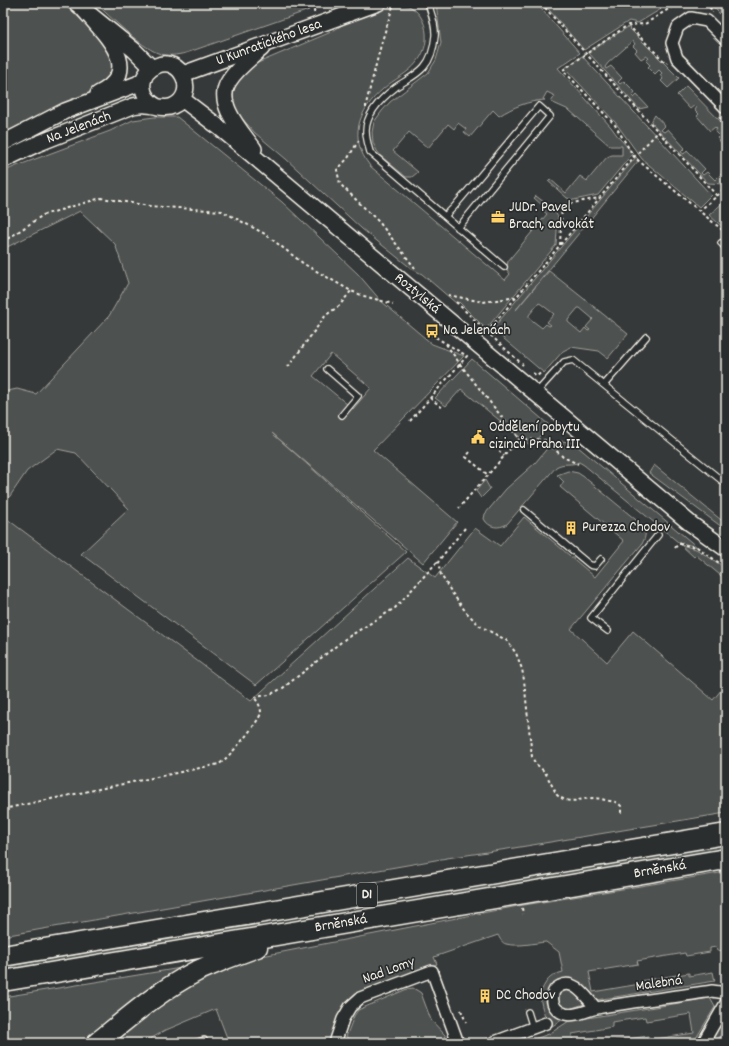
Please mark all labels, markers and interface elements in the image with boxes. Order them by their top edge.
street label: U Kunratického lesa [213,13,326,72]
street label: Na Jelenách [44,106,115,150]
place label: JUDr. Pavel Brach, advokát [509,197,595,236]
office icon: JUDr. Pavel Brach, advokát [490,209,506,225]
street label: Roztylská [389,268,445,320]
place label: Na Jelenách [443,320,511,342]
bus stop icon: Na Jelenách [424,323,440,339]
place label: Oddělení pobytu cizinců Praha III [489,417,580,456]
public building icon: Oddělení pobytu cizinců Praha III [470,429,486,445]
place label: Purezza Chodov [582,517,671,539]
building icon: Purezza Chodov [563,520,579,536]
street label: Brněnská [632,854,688,885]
road number: D1 [357,883,377,907]
street label: Brněnská [313,908,369,939]
street label: Nad Lomy [360,951,419,991]
street label: Malebná [634,970,684,998]
place label: DC Chodov [496,985,556,1007]
building icon: DC Chodov [477,988,493,1004]

